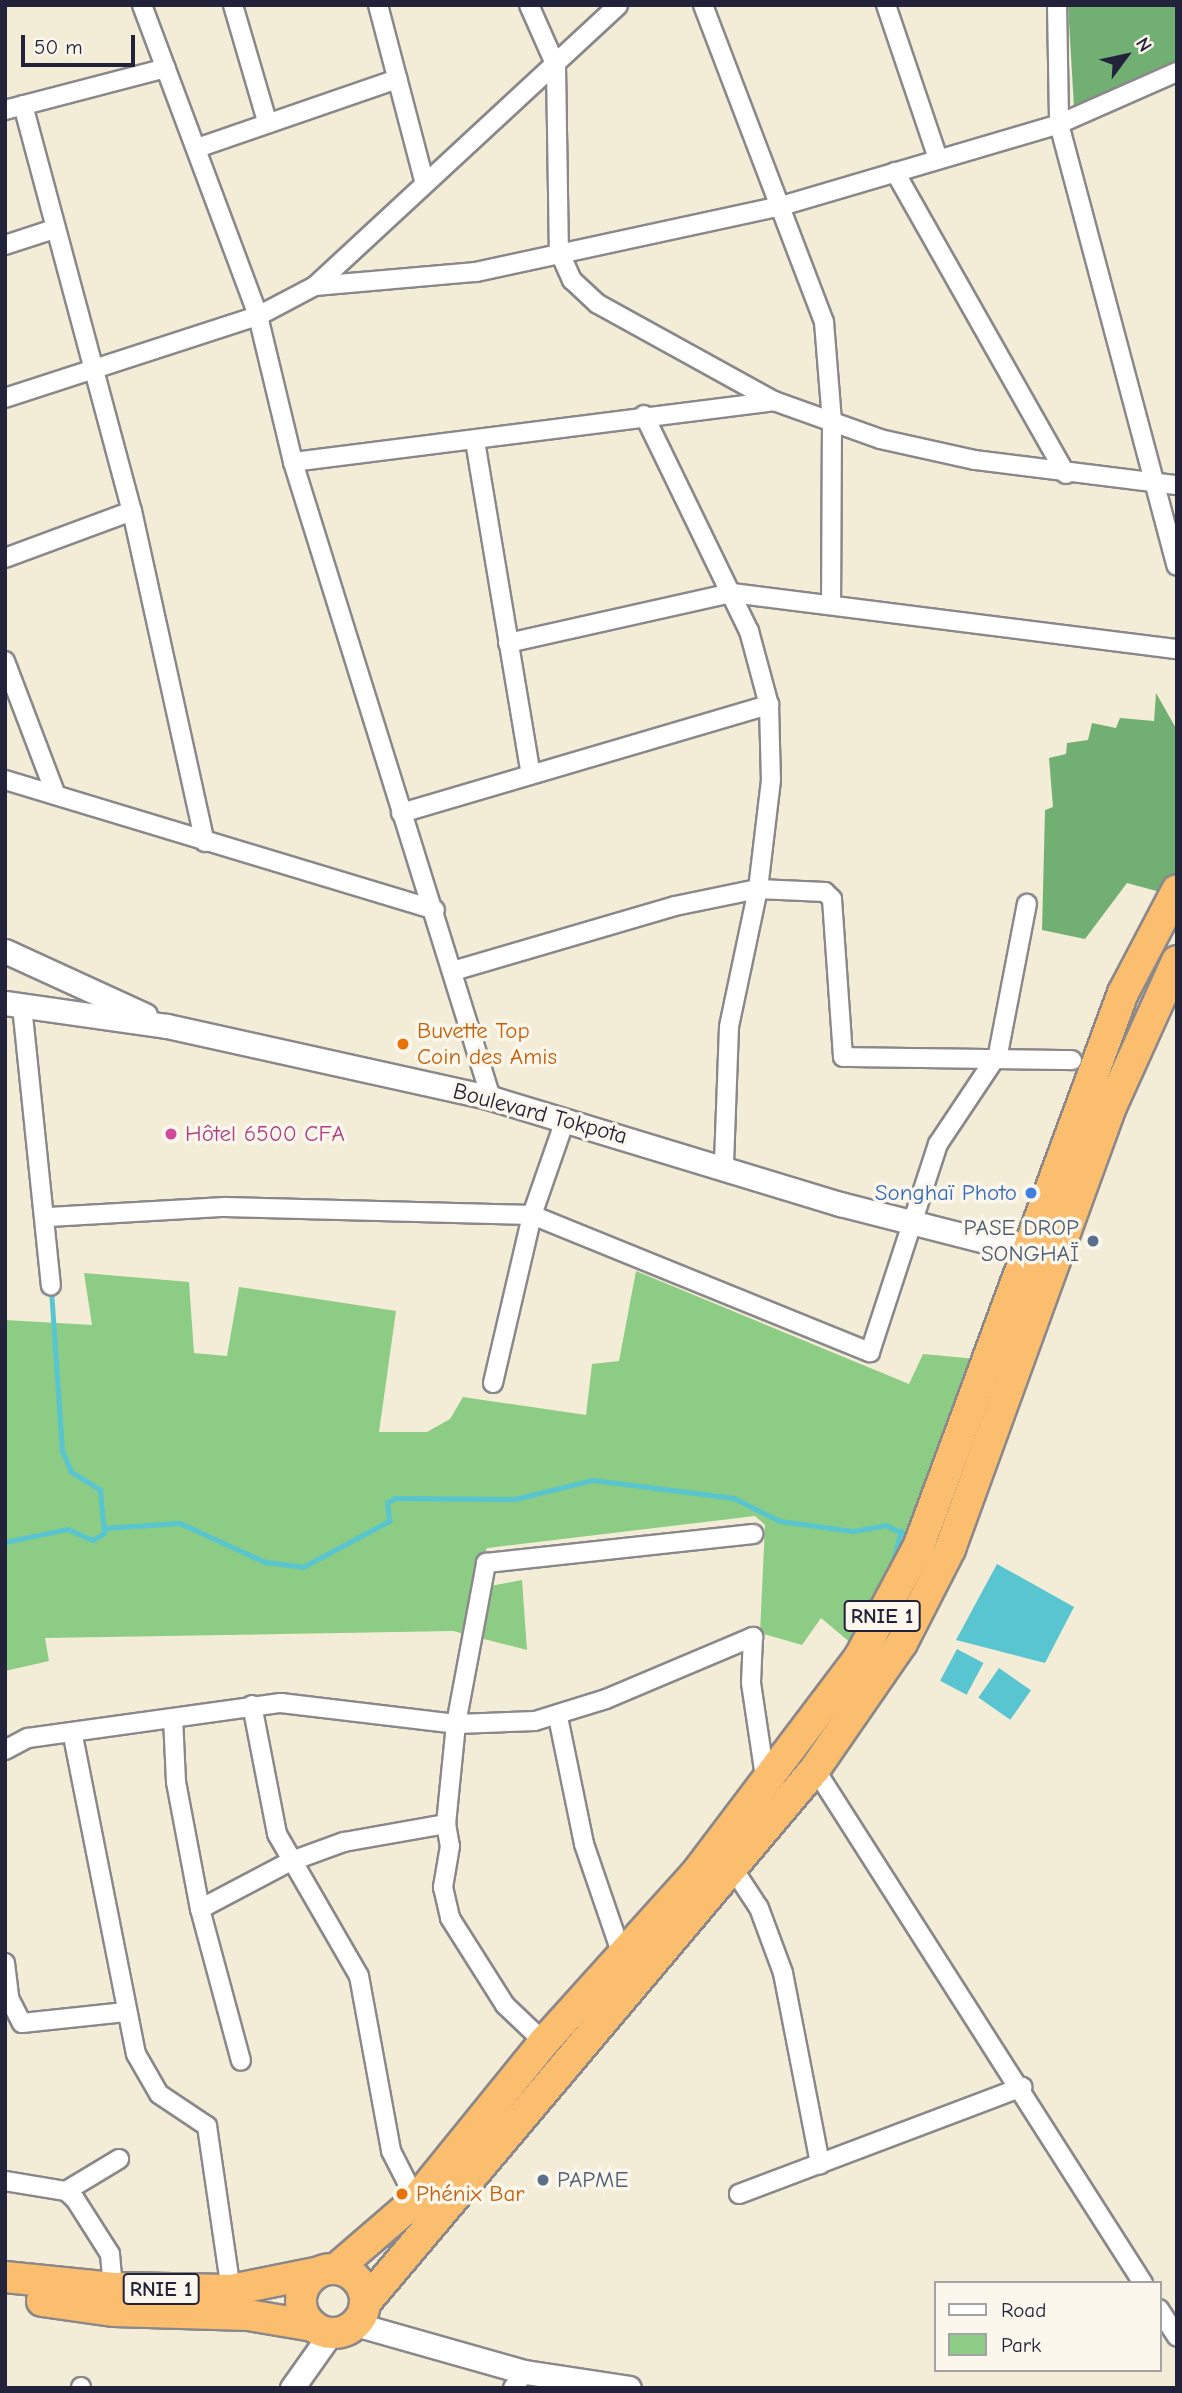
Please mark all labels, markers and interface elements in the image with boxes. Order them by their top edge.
scale bar [24,21,138,65]
north arrow [1091,21,1161,91]
text: N [1131,33,1156,56]
text: 50 m [34,35,83,59]
place label: Buvette Top Coin des Amis [417,1017,557,1071]
marker: Buvette Top Coin des Amis [395,1036,411,1052]
street label: Boulevard Tokpota [450,1077,630,1151]
place label: Hôtel 6500 CFA [185,1120,345,1148]
marker: Hôtel 6500 CFA [163,1126,179,1142]
place label: Songhaï Photo [875,1179,1017,1207]
marker: Songhaï Photo [1023,1185,1039,1201]
place label: PASE DROP SONGHAÏ [964,1214,1079,1268]
marker: PASE DROP SONGHAÏ [1085,1233,1101,1249]
road number: RNIE 1 [844,1598,920,1634]
place label: PAPME [557,2166,628,2194]
marker: PAPME [535,2172,551,2188]
place label: Phénix Bar [416,2180,524,2208]
marker: Phénix Bar [394,2186,410,2202]
road number: RNIE 1 [122,2272,200,2306]
legend [934,2281,1161,2372]
text: Road [1001,2298,1046,2322]
text: Park [1001,2333,1041,2357]

